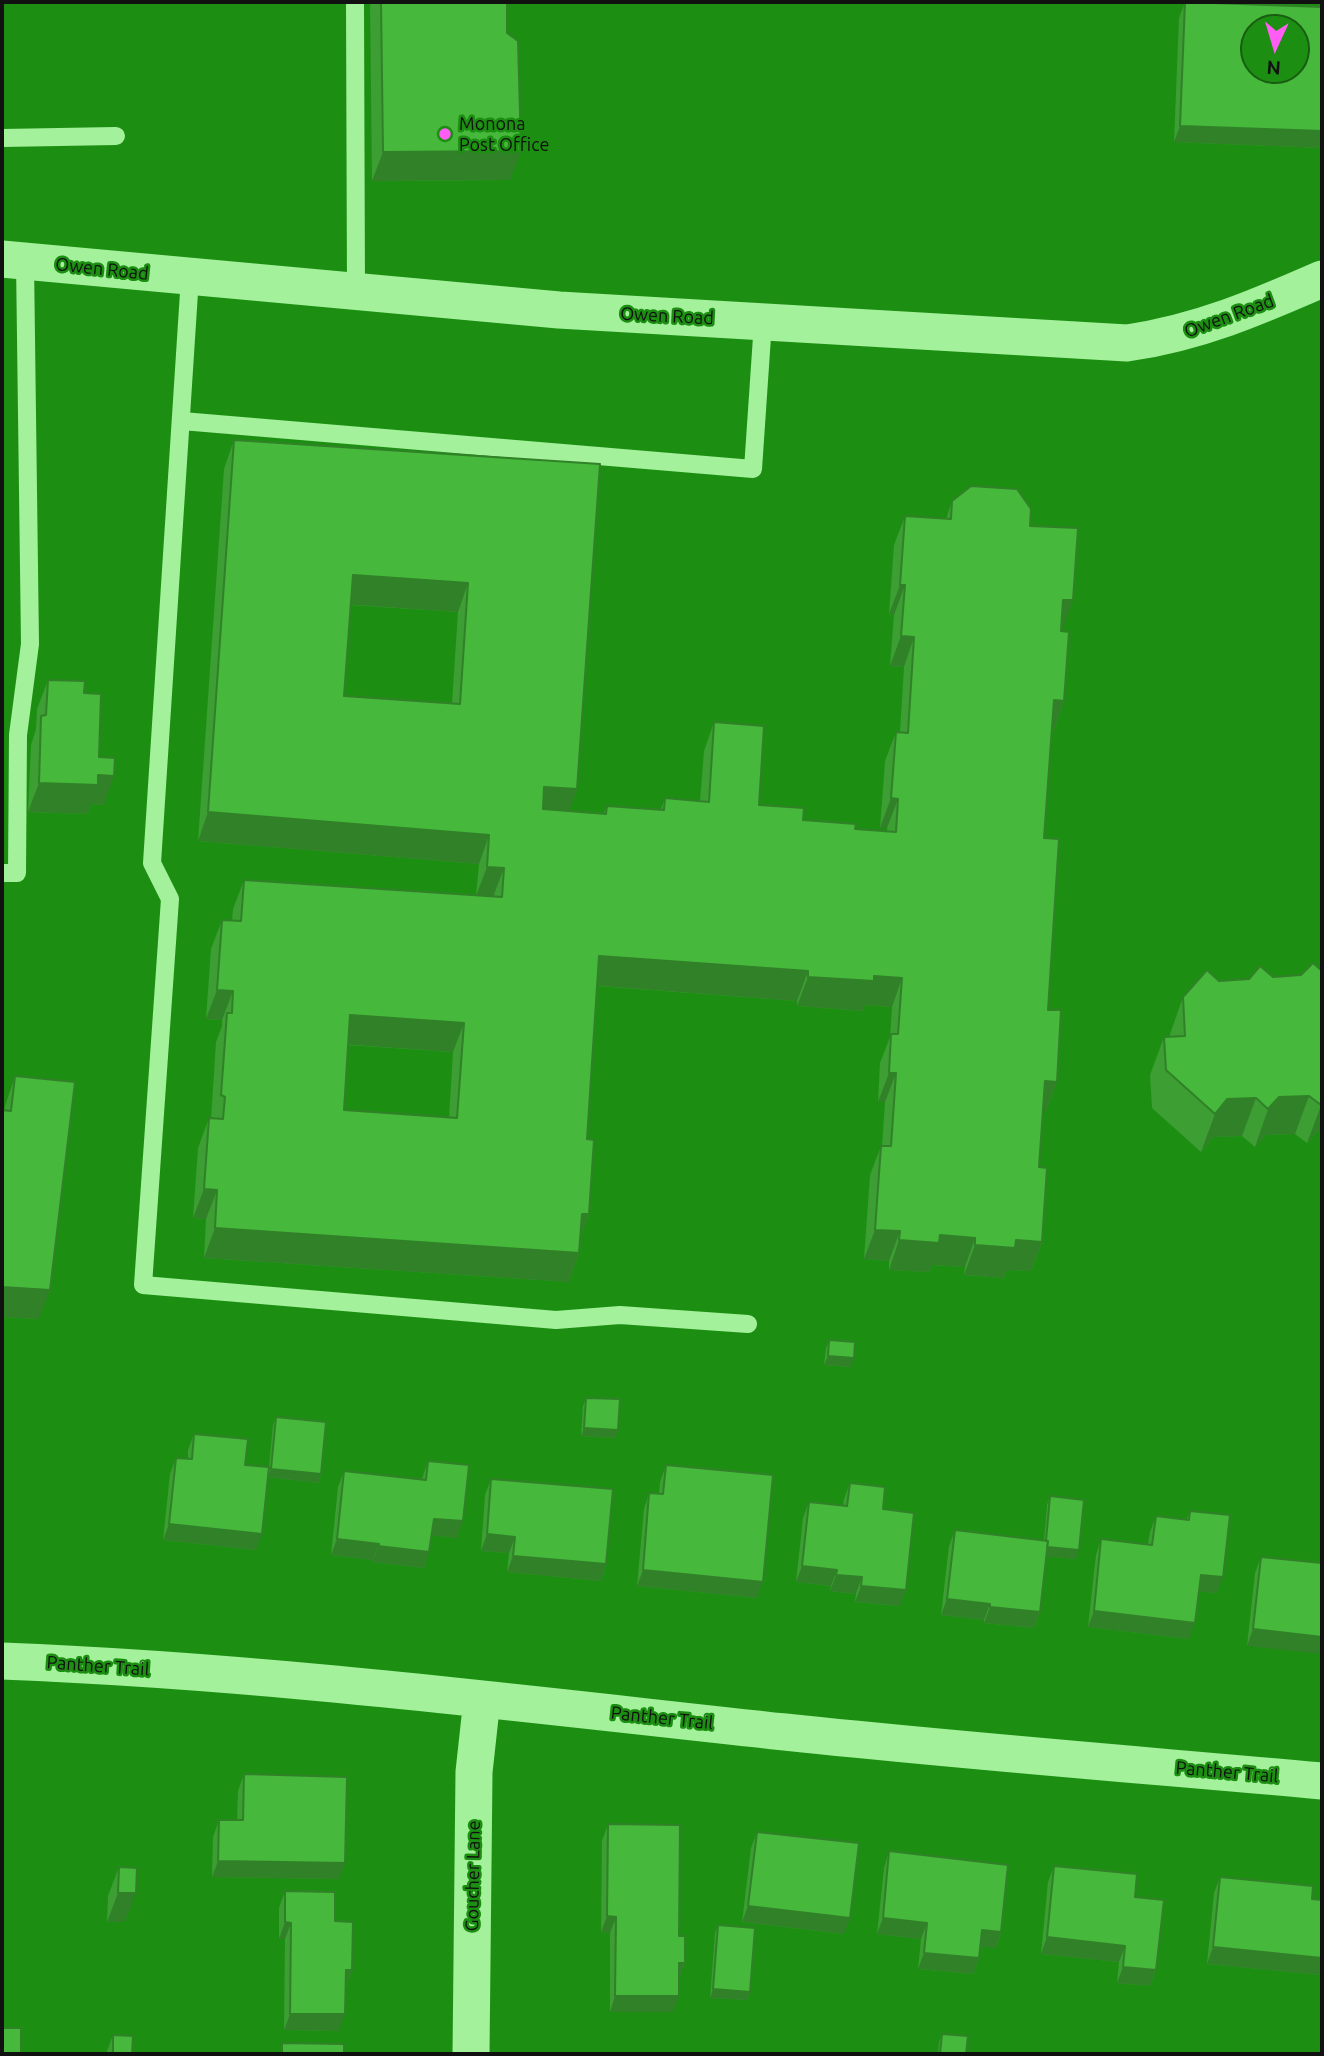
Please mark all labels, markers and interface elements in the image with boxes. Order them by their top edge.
north arrow [1240,14,1310,84]
text: N [1266,56,1282,79]
place label: Monona Post Office [459,113,549,156]
marker: Monona Post Office [437,126,453,142]
street label: Owen Road [54,253,150,285]
street label: Owen Road [1181,290,1277,342]
street label: Owen Road [620,303,714,329]
street label: Panther Trail [46,1652,150,1680]
street label: Panther Trail [610,1702,714,1734]
street label: Panther Trail [1175,1757,1279,1787]
street label: Goucher Lane [461,1820,485,1932]

